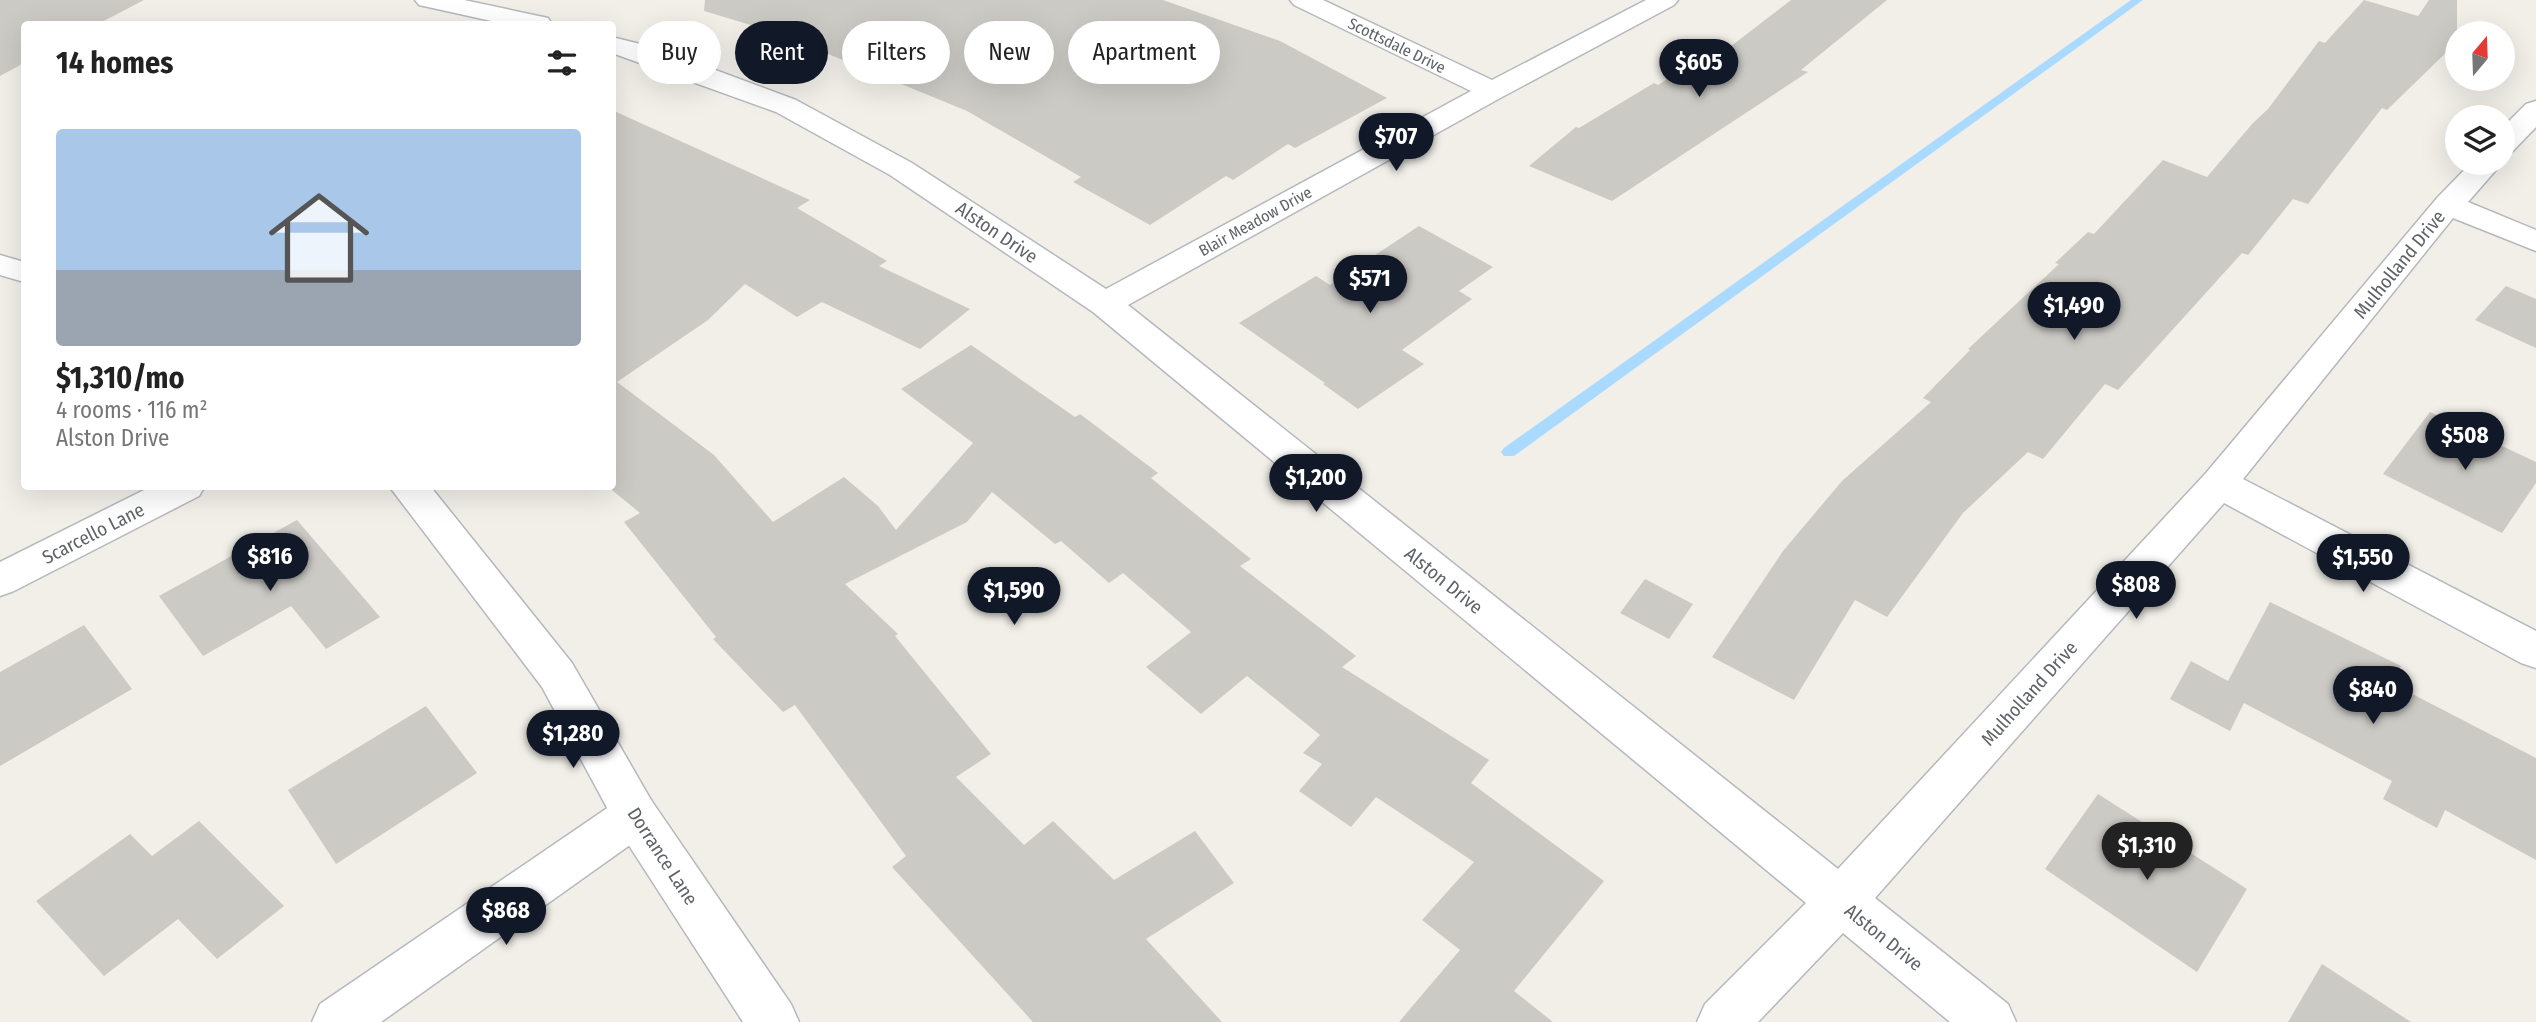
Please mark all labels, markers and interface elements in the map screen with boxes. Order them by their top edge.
street label: Scottsdale Drive [1345,14,1449,77]
chip: Buy [637,21,721,84]
chip: Rent [735,21,828,84]
chip: Filters [842,21,950,84]
chip: New [964,21,1054,84]
chip: Apartment [1068,21,1220,84]
north arrow [2445,21,2515,91]
map controls [2445,21,2515,175]
pin: $605 [1658,40,1740,99]
icon: filters [543,44,581,82]
text: 14 homes [56,45,173,81]
text: $605 [1675,48,1723,76]
button: layers [2445,105,2515,175]
pin: $707 [1355,114,1437,173]
text: $707 [1375,122,1417,150]
icon: home [256,175,382,301]
street label: Blair Meadow Drive [1195,182,1315,260]
street label: Alston Drive [951,197,1042,268]
street label: Mulholland Drive [2349,206,2450,323]
pin: $571 [1329,256,1411,315]
text: $571 [1349,264,1391,292]
pin: $1,490 [2017,282,2131,342]
text: $1,490 [2044,291,2104,319]
text: $1,310/mo [56,360,185,396]
text: 4 rooms · 116 m² [56,396,208,424]
pin: $508 [2424,412,2506,472]
text: $508 [2441,421,2489,449]
text: Alston Drive [56,424,169,452]
pin: $1,200 [1259,454,1373,514]
text: $1,200 [1285,463,1347,491]
street label: Scarcello Lane [38,498,148,569]
pin: $816 [229,534,311,593]
pin: $1,550 [2306,534,2420,594]
text: $816 [248,542,292,570]
street label: Alston Drive [1400,542,1487,619]
text: $1,550 [2333,543,2393,571]
pin: $808 [2095,562,2177,621]
pin: $1,590 [957,568,1071,627]
text: $808 [2112,570,2160,598]
text: $1,590 [983,576,1045,604]
street label: Mulholland Drive [1976,636,2082,750]
pin: $840 [2332,666,2414,726]
text: $840 [2349,675,2397,703]
pin: $1,280 [516,710,630,770]
text: $1,280 [543,719,603,747]
street label: Dorrance Lane [623,803,703,909]
pin: $1,310 [2090,822,2204,882]
text: $1,310 [2118,831,2176,859]
pin: $868 [465,888,547,947]
text: $868 [482,896,530,924]
street label: Alston Drive [1840,899,1927,976]

